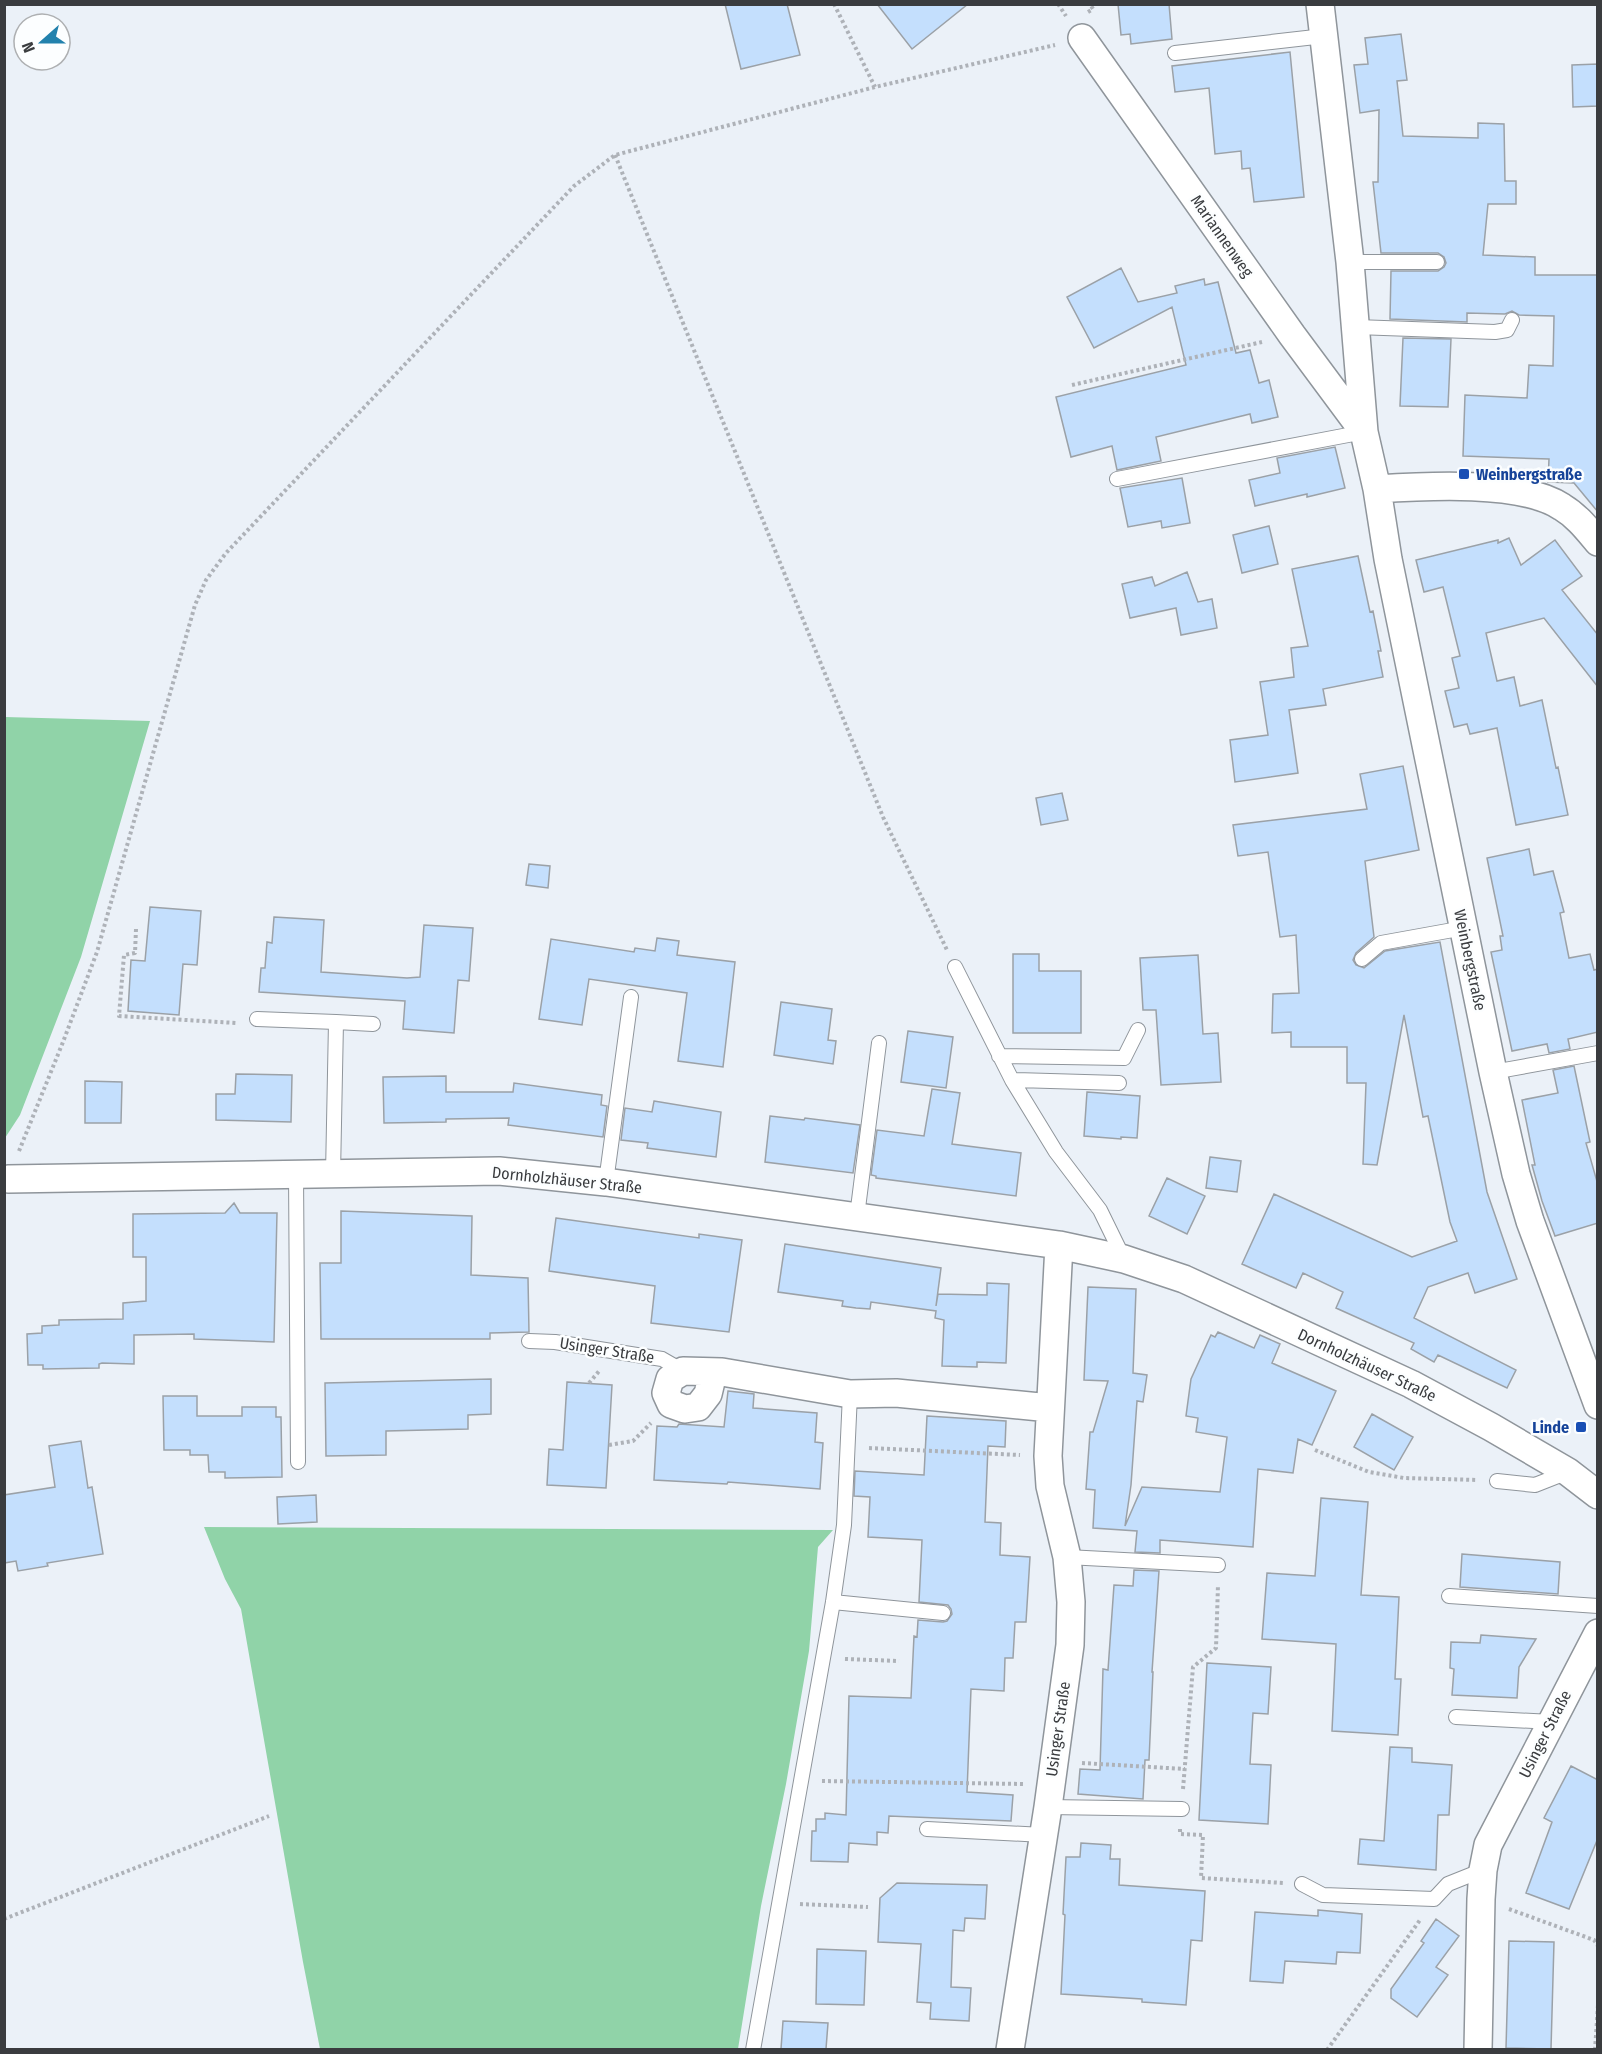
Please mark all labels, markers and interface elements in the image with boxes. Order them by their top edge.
north arrow [12,12,72,72]
text: N [18,39,39,55]
street label: Mariannenweg [1187,191,1258,281]
place label: Weinbergstraße [1476,465,1582,484]
marker: Weinbergstraße [1457,467,1471,481]
street label: Weinbergstraße [1450,908,1490,1012]
street label: Dornholzhäuser Straße [491,1163,643,1197]
street label: Dornholzhäuser Straße [1295,1325,1439,1405]
street label: Usinger Straße [558,1333,656,1367]
place label: Linde [1532,1418,1569,1437]
marker: Linde [1574,1420,1588,1434]
street label: Usinger Straße [1042,1680,1074,1778]
street label: Usinger Straße [1515,1687,1575,1781]

